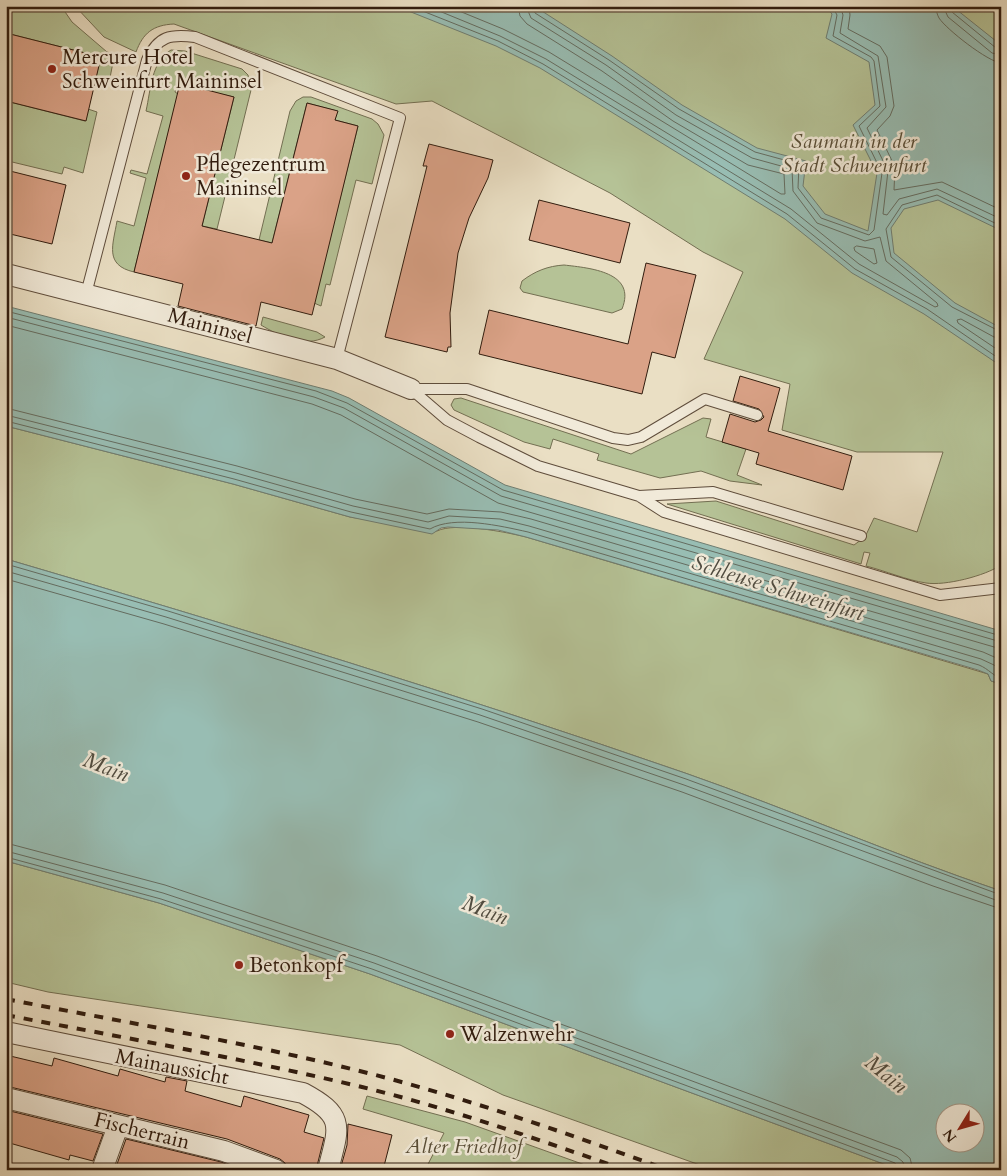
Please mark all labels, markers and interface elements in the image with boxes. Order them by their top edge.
place label: Mercure Hotel Schweinfurt Maininsel [62,43,262,96]
marker: Mercure Hotel Schweinfurt Maininsel [46,63,58,75]
park label: Saumain in der Stadt Schweinfurt [782,127,927,180]
place label: Pflegezentrum Maininsel [196,150,326,203]
marker: Pflegezentrum Maininsel [180,170,192,182]
street label: Maininsel [164,301,256,351]
water label: Schleuse Schweinfurt [688,548,868,629]
water label: Main [79,745,133,789]
water label: Main [458,888,512,932]
place label: Betonkopf [249,951,346,980]
marker: Betonkopf [233,959,245,971]
place label: Walzenwehr [459,1020,574,1049]
marker: Walzenwehr [444,1028,456,1040]
street label: Mainaussicht [113,1042,232,1092]
water label: Main [858,1048,914,1101]
north arrow [934,1104,984,1154]
street label: Fischerrain [91,1105,193,1157]
text: N [939,1125,961,1146]
park label: Alter Friedhof [404,1132,528,1161]

